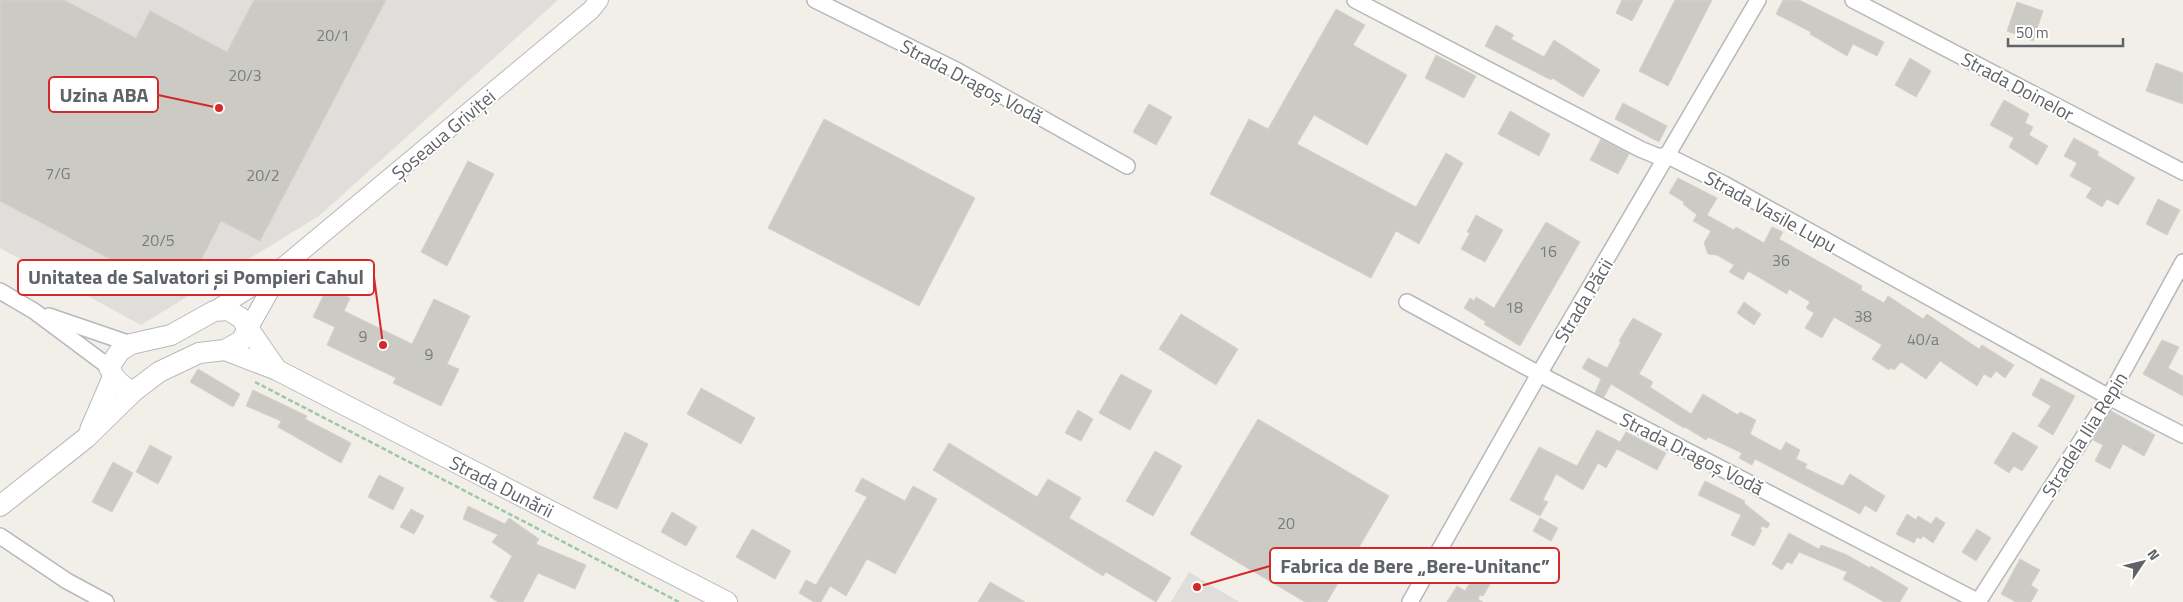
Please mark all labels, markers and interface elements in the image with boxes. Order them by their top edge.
scale bar [2008,15,2123,47]
text: 50 m [2016,21,2049,44]
house number: 20/1 [316,23,350,47]
street label: Strada Dragoș Vodă [895,31,1049,131]
street label: Strada Doinelor [1956,44,2080,128]
house number: 20/3 [228,63,262,87]
callout: Uzina ABA [49,77,158,112]
text: Uzina ABA [60,79,149,110]
street label: Șoseaua Griviţei [385,82,501,186]
house number: 7/G [45,161,71,185]
house number: 20/2 [246,163,280,187]
street label: Strada Vasile Lupu [1700,163,1842,259]
house number: 20/5 [141,228,175,252]
house number: 16 [1539,239,1557,263]
house number: 36 [1772,248,1790,272]
street label: Strada Păcii [1546,252,1620,348]
callout: Unitatea de Salvatori și Pompieri Cahul [18,260,374,295]
text: Unitatea de Salvatori și Pompieri Cahul [28,261,364,292]
house number: 18 [1505,295,1523,319]
house number: 38 [1854,304,1872,328]
house number: 9 [359,324,368,348]
house number: 40/a [1907,327,1939,351]
house number: 9 [425,342,434,366]
street label: Stradela Ilia Repin [2034,366,2134,502]
street label: Strada Dragoș Vodă [1615,404,1769,502]
street label: Strada Dunării [445,447,559,525]
house number: 20 [1277,511,1295,535]
north arrow [2118,537,2168,587]
text: N [2143,544,2165,564]
callout: Fabrica de Bere „Bere-Unitanc” [1270,548,1559,583]
text: Fabrica de Bere „Bere-Unitanc” [1280,550,1550,581]

